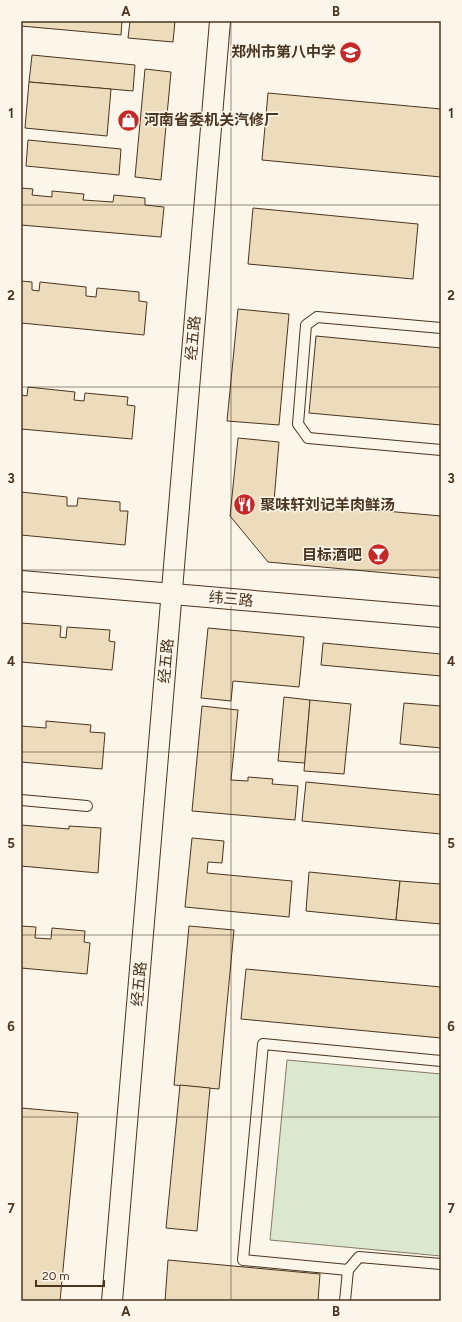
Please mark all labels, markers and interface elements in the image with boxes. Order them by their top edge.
text: A [121,4,131,19]
text: B [332,4,340,19]
school or university icon: 郑州市第八中学 [338,39,364,65]
place label: 郑州市第八中学 [231,43,336,61]
text: 1 [8,106,14,121]
text: 1 [448,106,454,121]
shop icon: 河南省委机关汽修厂 [115,107,141,133]
place label: 河南省委机关汽修厂 [144,111,279,129]
text: 2 [7,288,15,303]
text: 2 [447,288,455,303]
street label: 经五路 [182,315,204,361]
text: 3 [7,471,15,486]
text: 3 [447,471,455,486]
restaurant icon: 聚味轩刘记羊肉鲜汤 [232,492,258,518]
place label: 聚味轩刘记羊肉鲜汤 [260,496,395,514]
bar icon: 目标酒吧 [365,542,391,568]
place label: 目标酒吧 [302,546,362,564]
street label: 纬三路 [208,588,254,610]
street label: 经五路 [155,638,177,684]
text: 4 [7,654,15,669]
text: 4 [447,654,455,669]
text: 5 [7,836,15,851]
text: 5 [447,836,455,851]
street label: 经五路 [128,961,150,1007]
text: 6 [7,1019,15,1034]
text: 6 [447,1019,455,1034]
text: 7 [7,1201,15,1216]
text: 7 [447,1201,455,1216]
scale bar [36,1262,104,1288]
text: 20 m [42,1269,70,1283]
text: A [121,1304,131,1319]
text: B [332,1304,340,1319]

